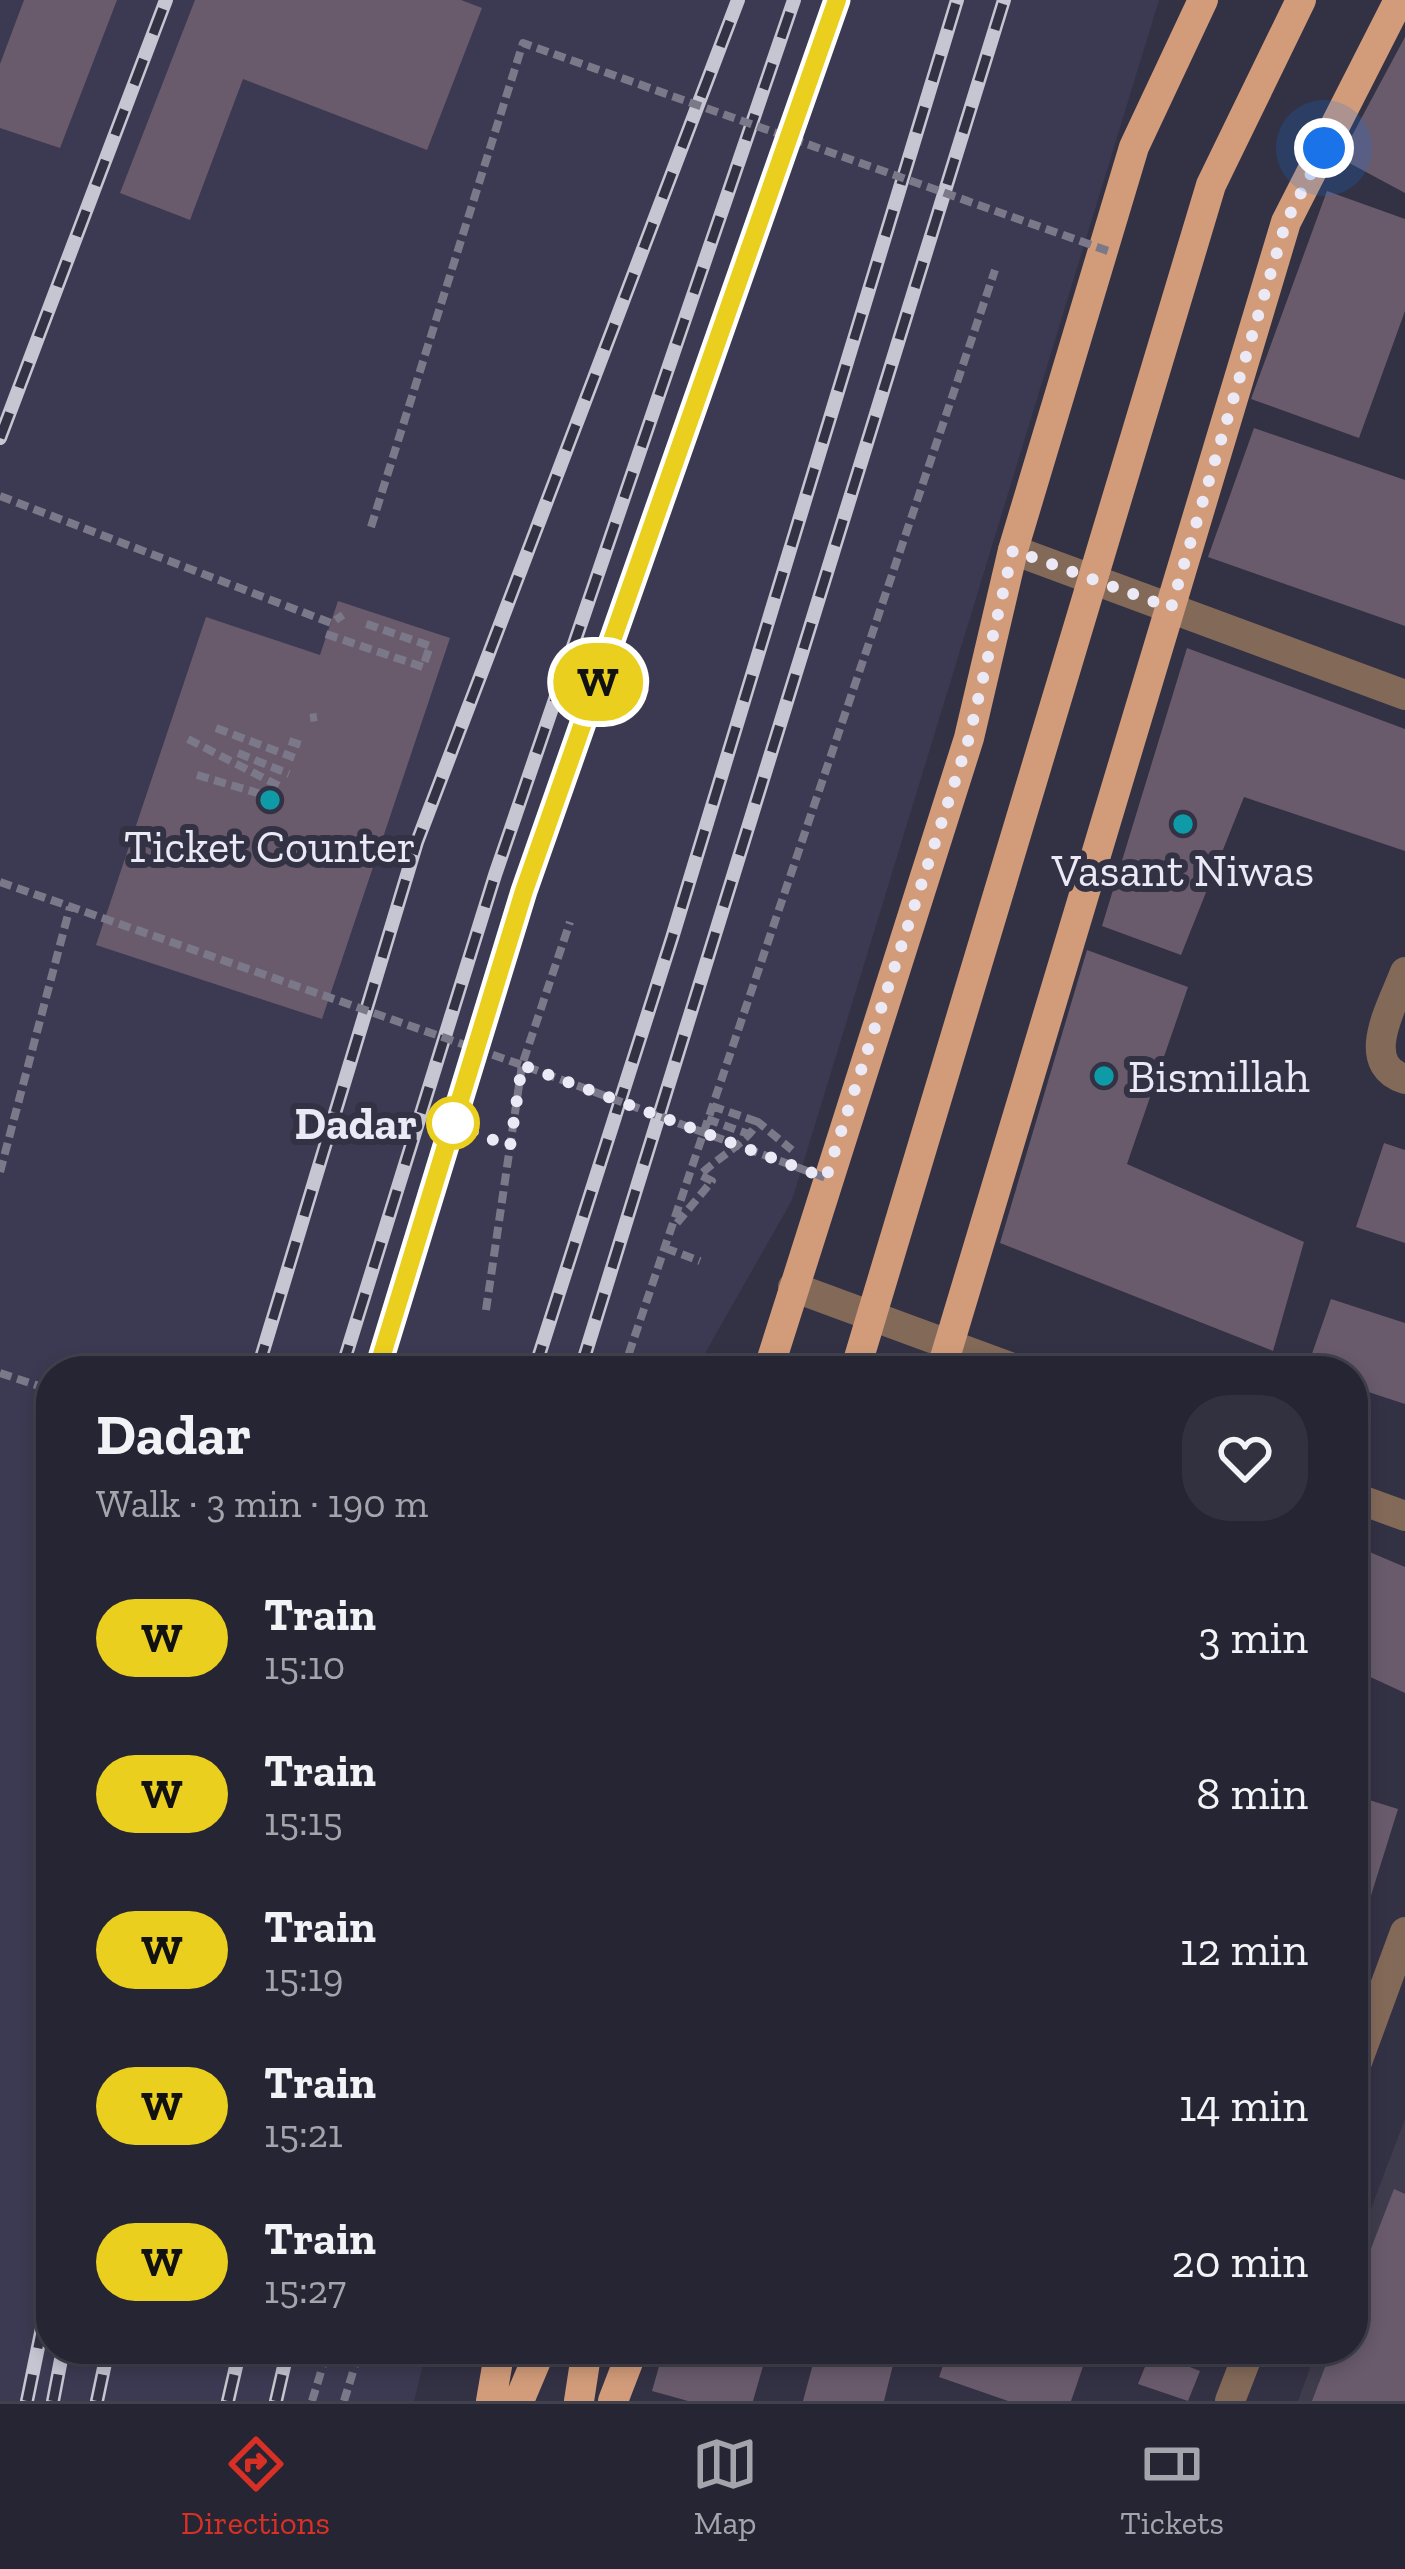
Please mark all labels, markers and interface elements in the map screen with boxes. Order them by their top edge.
your location [1294,118,1354,178]
line badge: W [559,643,637,721]
text: W [577,656,619,707]
marker: Ticket Counter [257,787,283,813]
marker: Vasant Niwas [1170,811,1196,837]
place label: Ticket Counter [124,820,416,874]
place label: Vasant Niwas [1051,844,1314,898]
place label: Bismillah [1128,1050,1310,1104]
marker: Bismillah [1091,1063,1117,1089]
place label: Dadar [295,1097,417,1151]
marker: Dadar [428,1098,478,1148]
button: heart [1182,1395,1308,1521]
text: Dadar [96,1400,251,1469]
text: Walk · 3 min · 190 m [96,1480,428,1527]
text: Train [264,1588,376,1642]
text: 3 min [1199,1611,1308,1665]
text: W [141,1612,183,1663]
text: 15:10 [264,1642,345,1689]
text: Train [264,1744,376,1798]
text: 8 min [1196,1767,1308,1821]
text: W [141,1768,183,1819]
text: 15:15 [264,1798,343,1845]
text: Train [264,1900,376,1954]
text: 12 min [1180,1923,1308,1977]
text: W [141,1924,183,1975]
text: 15:19 [264,1954,343,2001]
text: Train [264,2056,376,2110]
text: 14 min [1179,2079,1308,2133]
text: W [141,2080,183,2131]
text: 15:21 [264,2110,343,2157]
text: Train [264,2212,376,2266]
text: 20 min [1171,2235,1308,2289]
text: W [141,2236,183,2287]
text: 15:27 [264,2266,346,2313]
tab: Directions [181,2431,330,2542]
tab: Map [692,2431,758,2542]
tab: Tickets [1120,2431,1224,2542]

